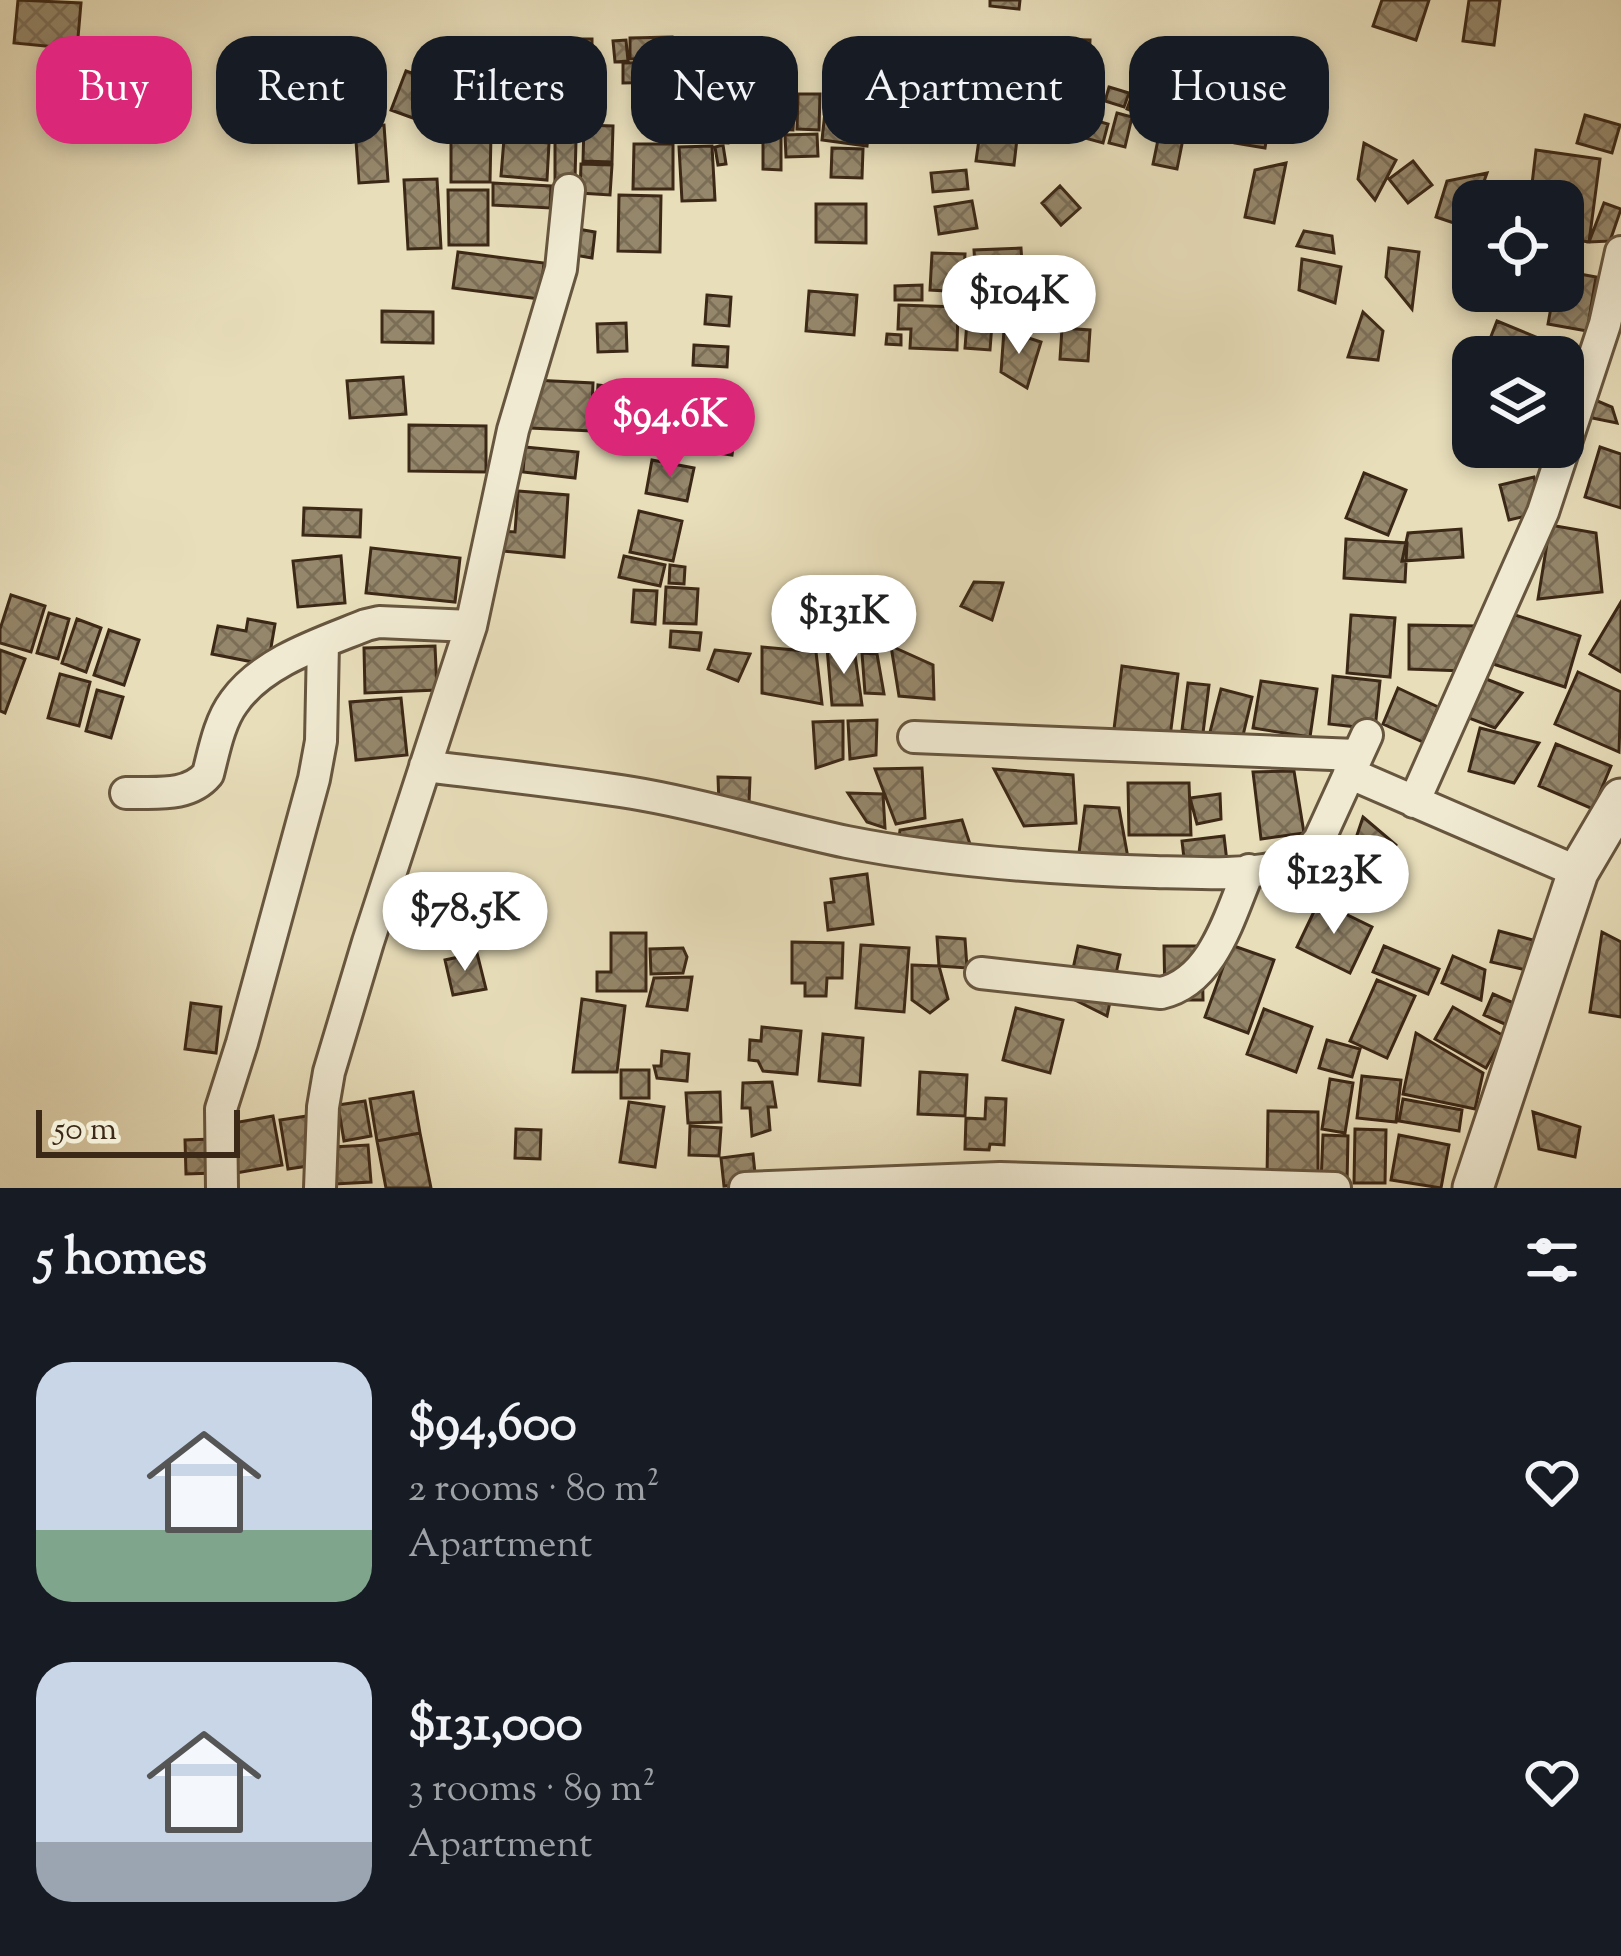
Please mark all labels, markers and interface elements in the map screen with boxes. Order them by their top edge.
chip: Buy [36,36,192,144]
chip: Rent [216,36,387,144]
chip: Filters [411,36,607,144]
chip: New [631,36,798,144]
chip: Apartment [822,36,1105,144]
chip: House [1129,36,1329,144]
map controls [1452,180,1584,468]
button: locate [1452,180,1584,312]
pin: $104K [935,255,1103,357]
text: $104K [969,266,1069,322]
button: layers [1452,336,1584,468]
pin: $94.6K [572,378,768,480]
text: $94.6K [612,389,728,445]
pin: $131K [760,575,928,677]
text: $131K [798,586,890,642]
pin: $123K [1250,835,1418,937]
text: $123K [1286,846,1382,902]
pin: $78.5K [367,872,563,974]
text: $78.5K [410,883,520,939]
scale bar [36,1104,240,1157]
text: 50 m [54,1107,117,1155]
text: 5 homes [36,1224,207,1297]
icon: filters [1519,1227,1585,1293]
text: $94,600 [408,1390,577,1463]
icon: home [132,1410,276,1554]
icon: heart [1519,1449,1585,1515]
text: 2 rooms · 80 m² [408,1463,660,1519]
text: Apartment [408,1519,592,1575]
text: $131,000 [408,1690,583,1763]
icon: home [132,1710,276,1854]
icon: heart [1519,1749,1585,1815]
text: 3 rooms · 89 m² [408,1763,656,1819]
text: Apartment [408,1819,592,1875]

